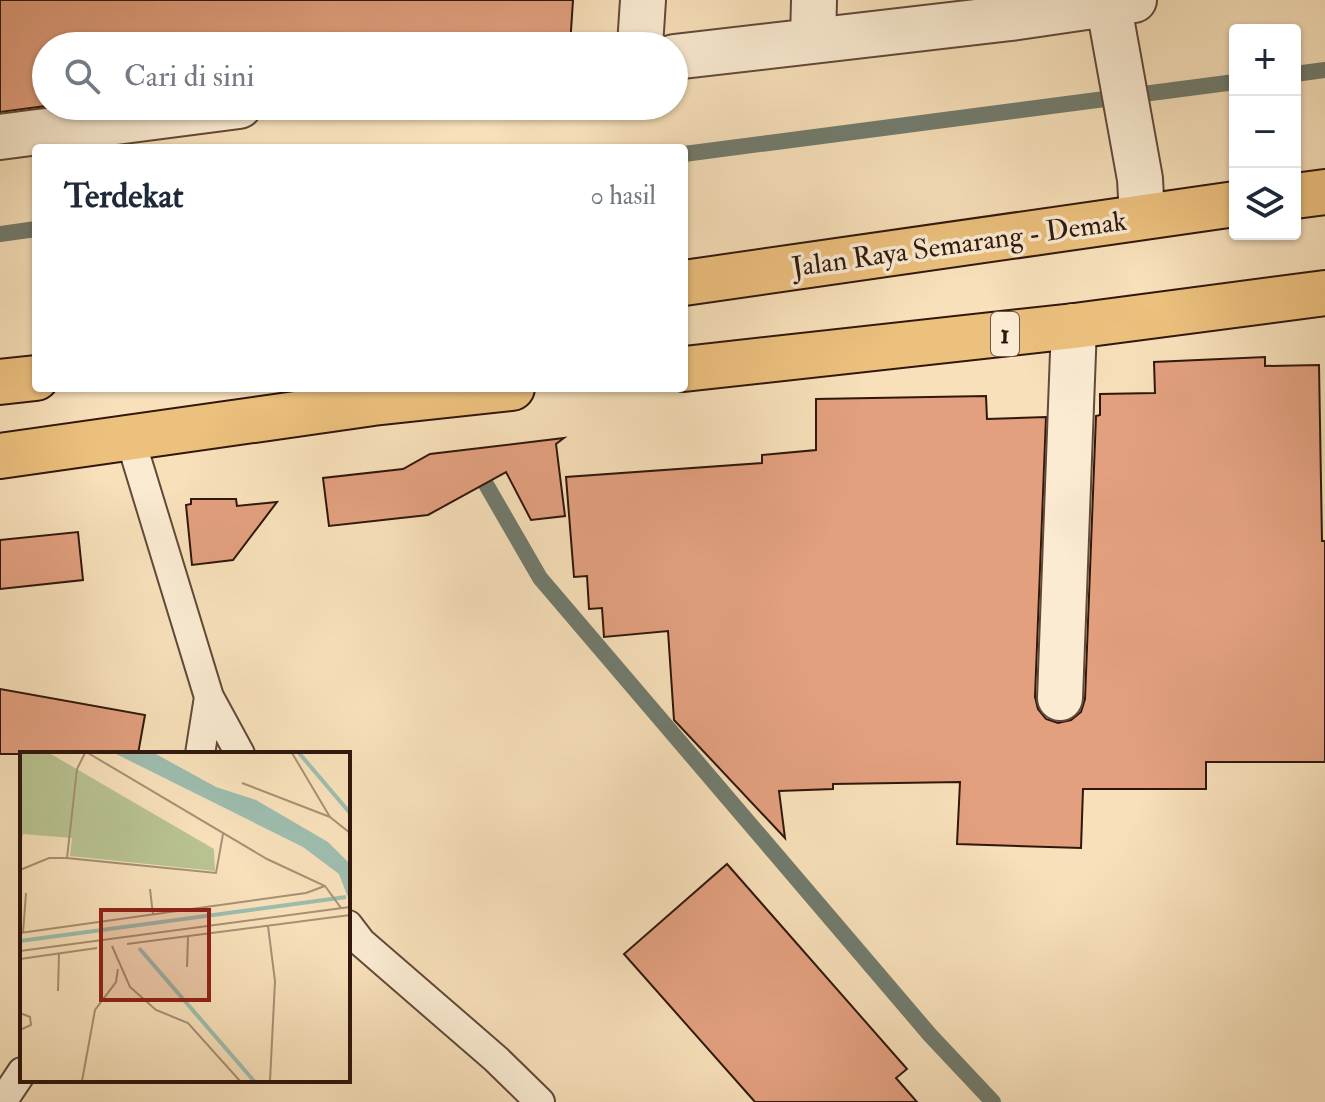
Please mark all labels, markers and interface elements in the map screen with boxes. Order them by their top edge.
map controls [1229,24,1301,240]
button: + [1229,24,1301,96]
search box [32,32,688,120]
icon: search [60,54,104,98]
text: Cari di sini [124,58,254,95]
button: − [1229,96,1301,168]
button: layers [1229,168,1301,240]
text: Terdekat [64,175,184,218]
text: 0 hasil [590,180,656,212]
street label: Jalan Raya Semarang - Demak [789,204,1129,285]
road number: 1 [991,312,1019,356]
inset map [20,752,350,1082]

